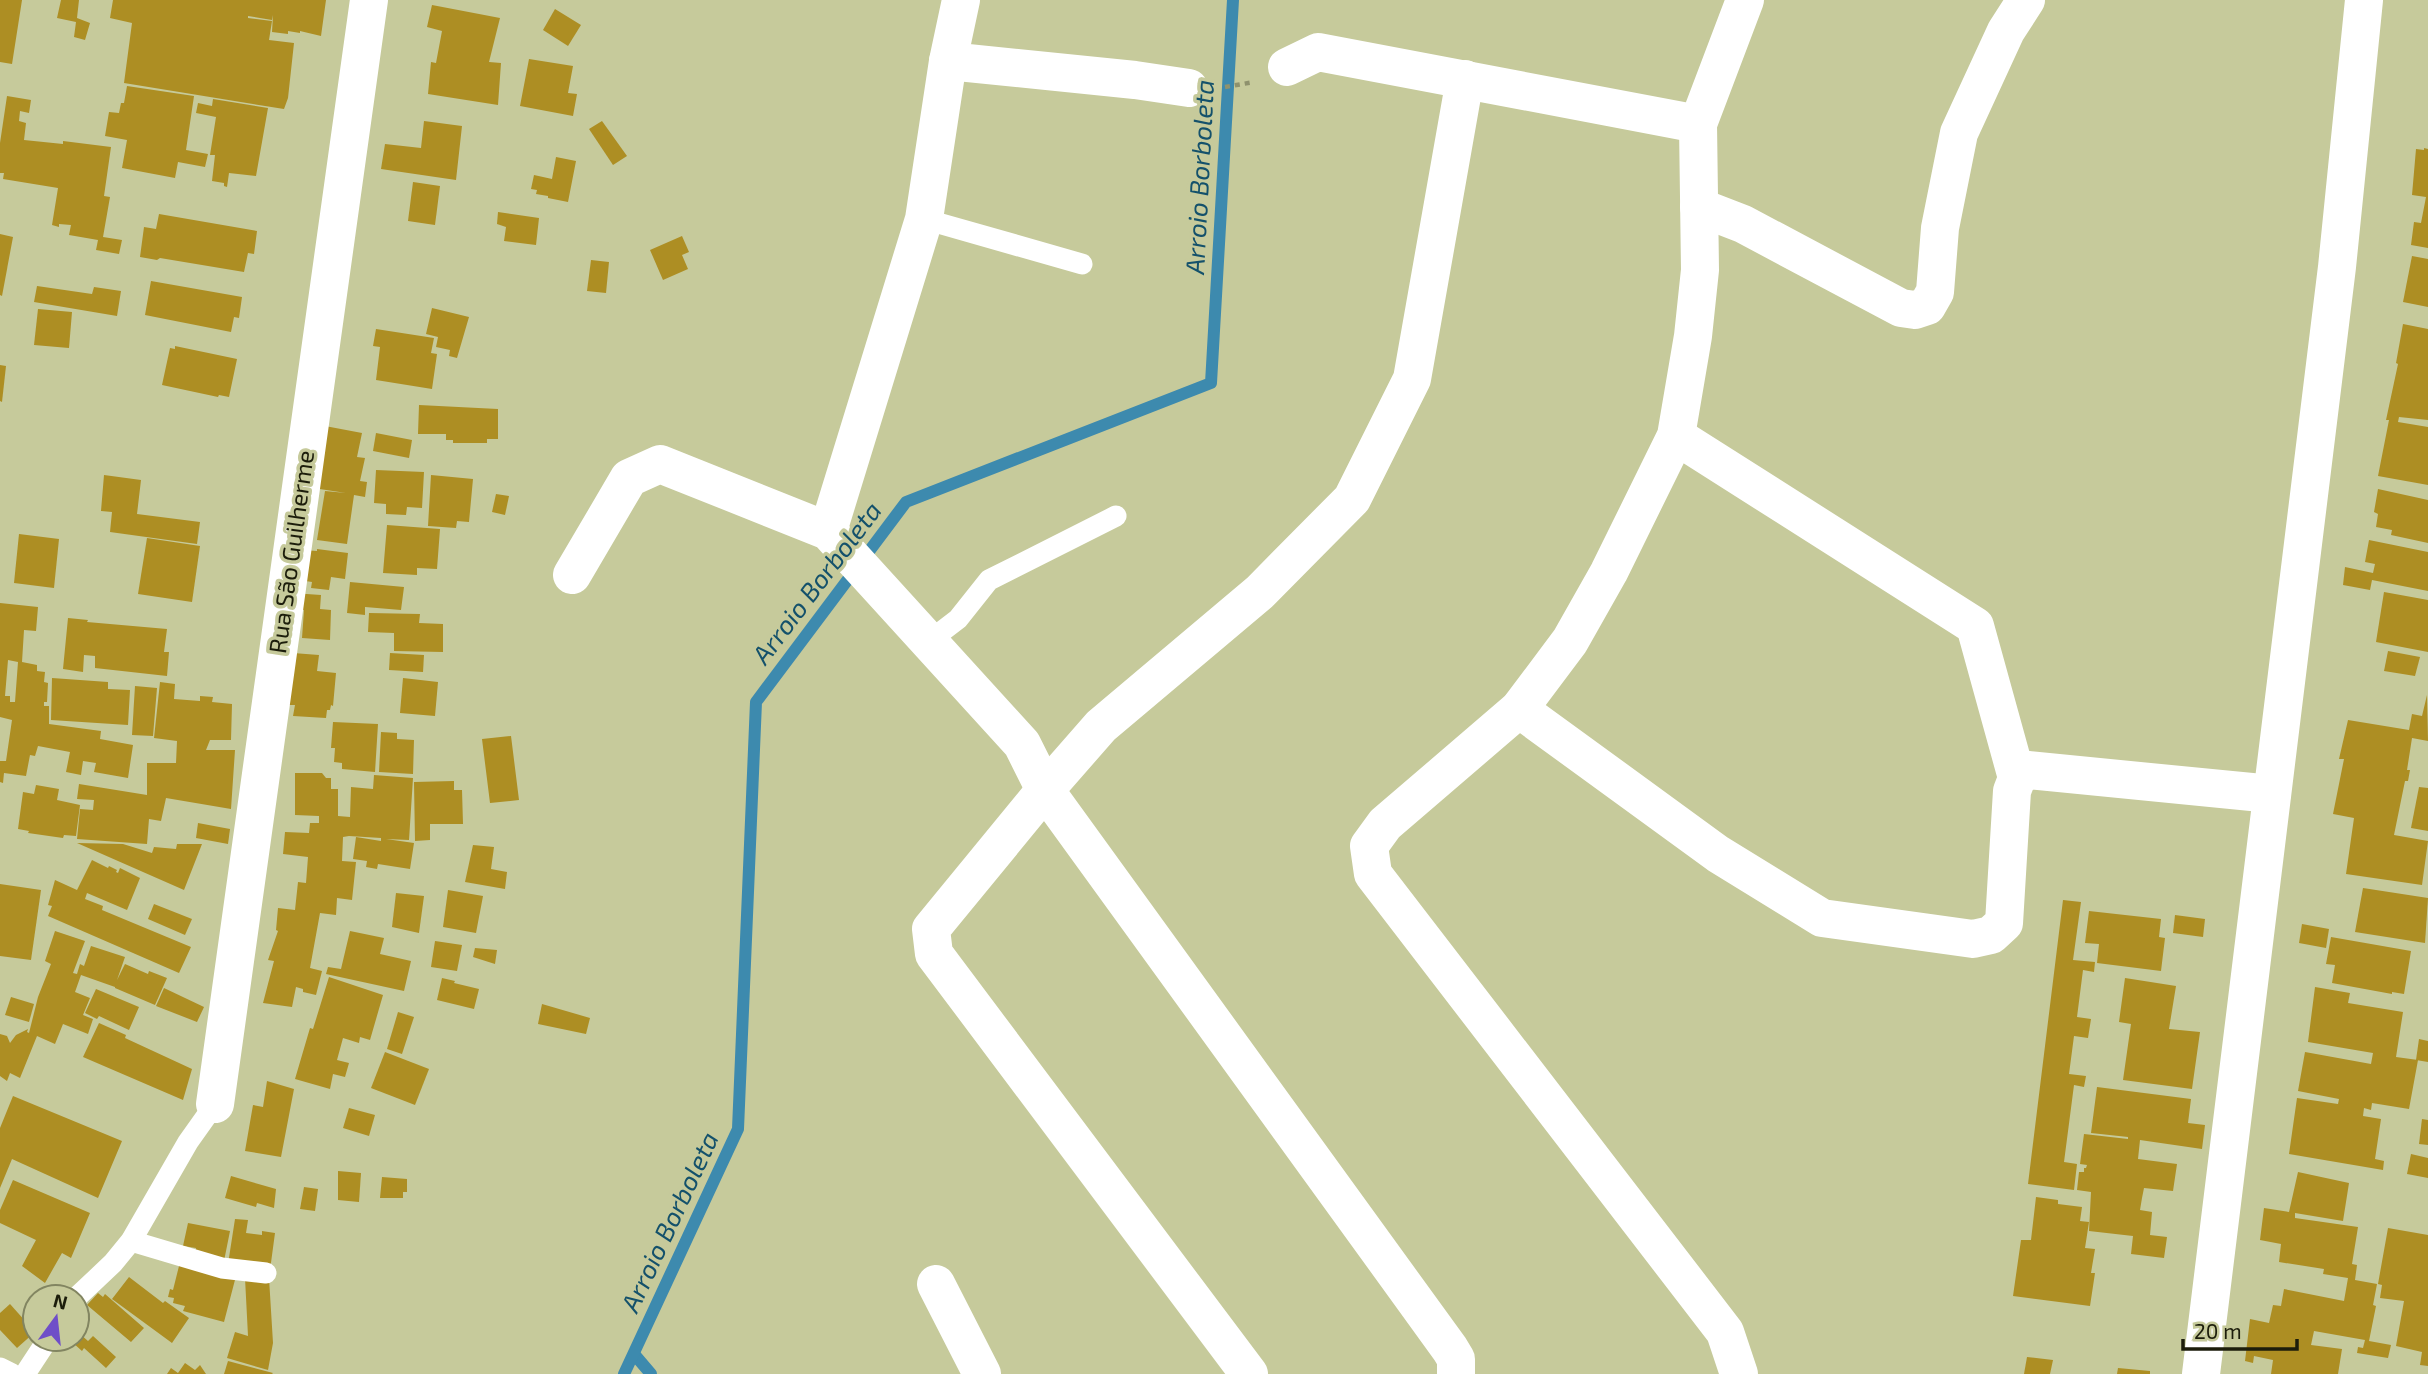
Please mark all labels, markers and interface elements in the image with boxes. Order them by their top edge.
water label: Arroio Borboleta [1178,79,1219,276]
street label: Rua São Guilherme [262,448,319,655]
water label: Arroio Borboleta [744,495,887,670]
water label: Arroio Borboleta [613,1126,724,1317]
north arrow [21,1283,91,1353]
text: N [51,1288,70,1314]
scale bar [2183,1308,2297,1352]
text: 20 m [2194,1318,2242,1343]

